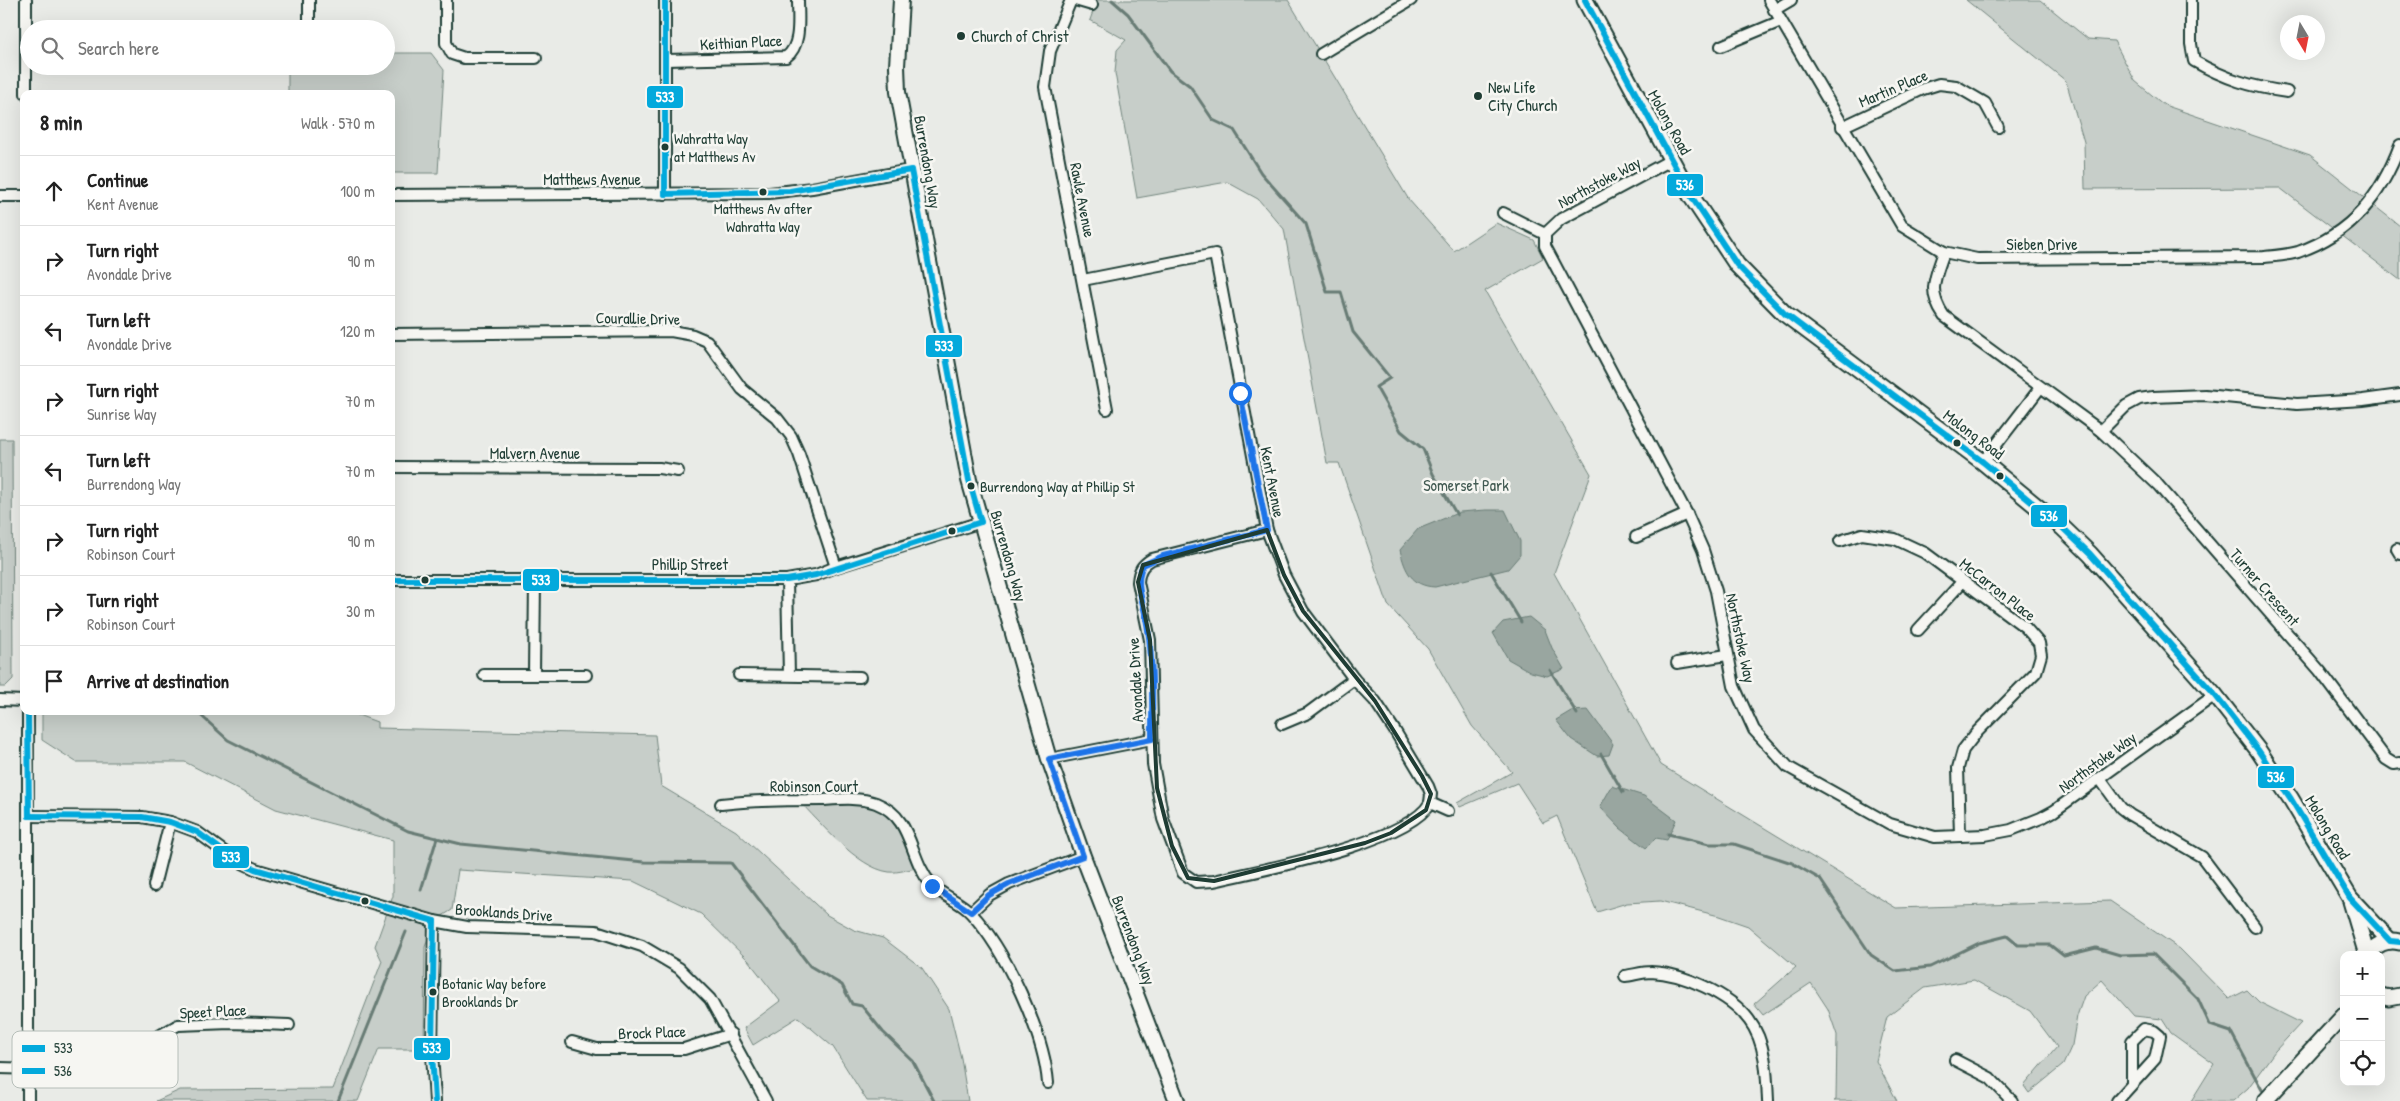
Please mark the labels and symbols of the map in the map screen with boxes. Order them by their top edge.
north arrow [2280,15,2325,60]
place label: Church of Christ [971,25,1069,47]
street label: Keithian Place [699,29,783,55]
marker: Church of Christ [955,30,967,42]
street label: Martin Place [1855,63,1931,112]
place label: New Life City Church [1488,76,1558,116]
line badge: 533 [646,85,684,109]
street label: Molong Road [1643,86,1697,158]
text: 533 [656,87,675,106]
marker: New Life City Church [1472,90,1484,102]
street label: Burrendong Way [909,114,947,210]
place label: Wahratta Way at Matthews Av [674,128,755,167]
marker: Wahratta Way at Matthews Av [660,142,670,152]
street label: Northstoke Way [1554,151,1645,213]
street label: Rawle Avenue [1065,161,1101,240]
street label: Matthews Avenue [543,168,641,190]
line badge: 536 [1666,173,1704,197]
text: 536 [1676,175,1694,194]
marker: Matthews Av after Wahratta Way [758,187,768,197]
place label: Matthews Av after Wahratta Way [714,198,812,237]
street label: Sieben Drive [2006,233,2078,255]
street label: Courallie Drive [595,306,681,330]
line badge: 533 [925,334,963,358]
text: 533 [935,336,954,355]
route start [1229,382,1252,405]
street label: Molong Road [1939,404,2009,464]
unlabelled marker [1952,438,1962,448]
street label: Malvern Avenue [490,442,581,464]
street label: Kent Avenue [1255,445,1291,520]
unlabelled marker [1995,471,2005,481]
park label: Somerset Park [1423,474,1509,496]
place label: Burrendong Way at Phillip St [980,476,1136,497]
marker: Burrendong Way at Phillip St [966,481,976,491]
line badge: 536 [2030,504,2068,528]
text: 536 [2040,506,2058,525]
street label: Burrendong Way [985,508,1033,604]
unlabelled marker [947,526,957,536]
street label: Turner Crescent [2225,543,2305,631]
street label: McCarron Place [1955,552,2041,626]
street label: Phillip Street [652,553,729,575]
line badge: 533 [522,568,560,592]
text: 533 [532,570,551,589]
unlabelled marker [420,575,430,585]
street label: Northstoke Way [1721,591,1761,685]
street label: Avondale Drive [1122,636,1148,723]
street label: Northstoke Way [2054,726,2140,798]
line badge: 536 [2257,765,2295,789]
text: 536 [2267,767,2285,786]
street label: Robinson Court [770,775,858,797]
street label: Molong Road [2300,791,2356,863]
line badge: 533 [212,845,250,869]
text: 533 [222,847,241,866]
route end [921,875,944,898]
street label: Burrendong Way [1107,892,1161,988]
unlabelled marker [360,896,370,906]
street label: Brooklands Drive [454,898,554,926]
place label: Botanic Way before Brooklands Dr [442,973,546,1012]
marker: Botanic Way before Brooklands Dr [428,987,438,997]
street label: Speet Place [179,998,248,1024]
street label: Brock Place [618,1020,687,1044]
legend [12,1031,178,1088]
line badge: 533 [413,1037,451,1061]
text: 533 [54,1038,72,1057]
text: 533 [423,1038,442,1057]
text: 536 [54,1061,72,1080]

